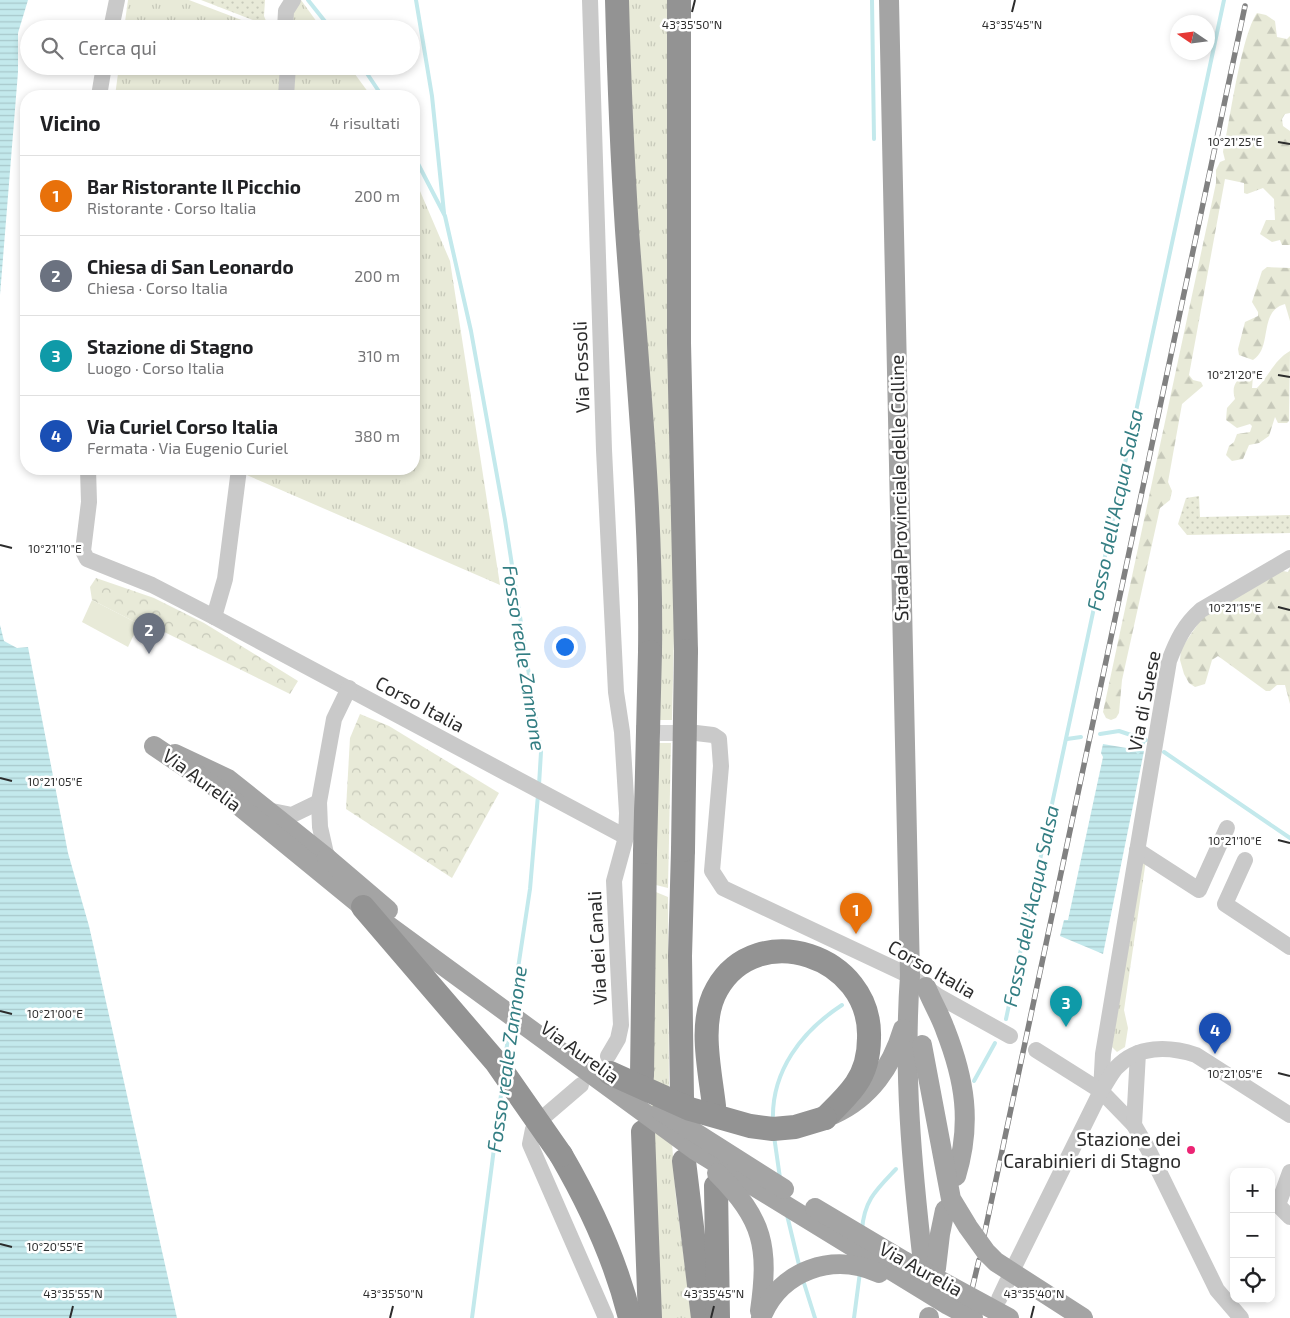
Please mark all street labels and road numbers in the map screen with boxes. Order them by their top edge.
street label: Via Fossoli [567,321,594,413]
street label: Strada Provinciale delle Colline [885,354,912,622]
street label: Via di Suese [1122,648,1165,753]
street label: Corso Italia [372,671,469,737]
street label: Via Aurelia [159,743,246,816]
street label: Via dei Canali [582,890,611,1006]
street label: Corso Italia [884,934,980,1003]
street label: Via Aurelia [537,1015,624,1088]
street label: Via Aurelia [876,1236,967,1301]

